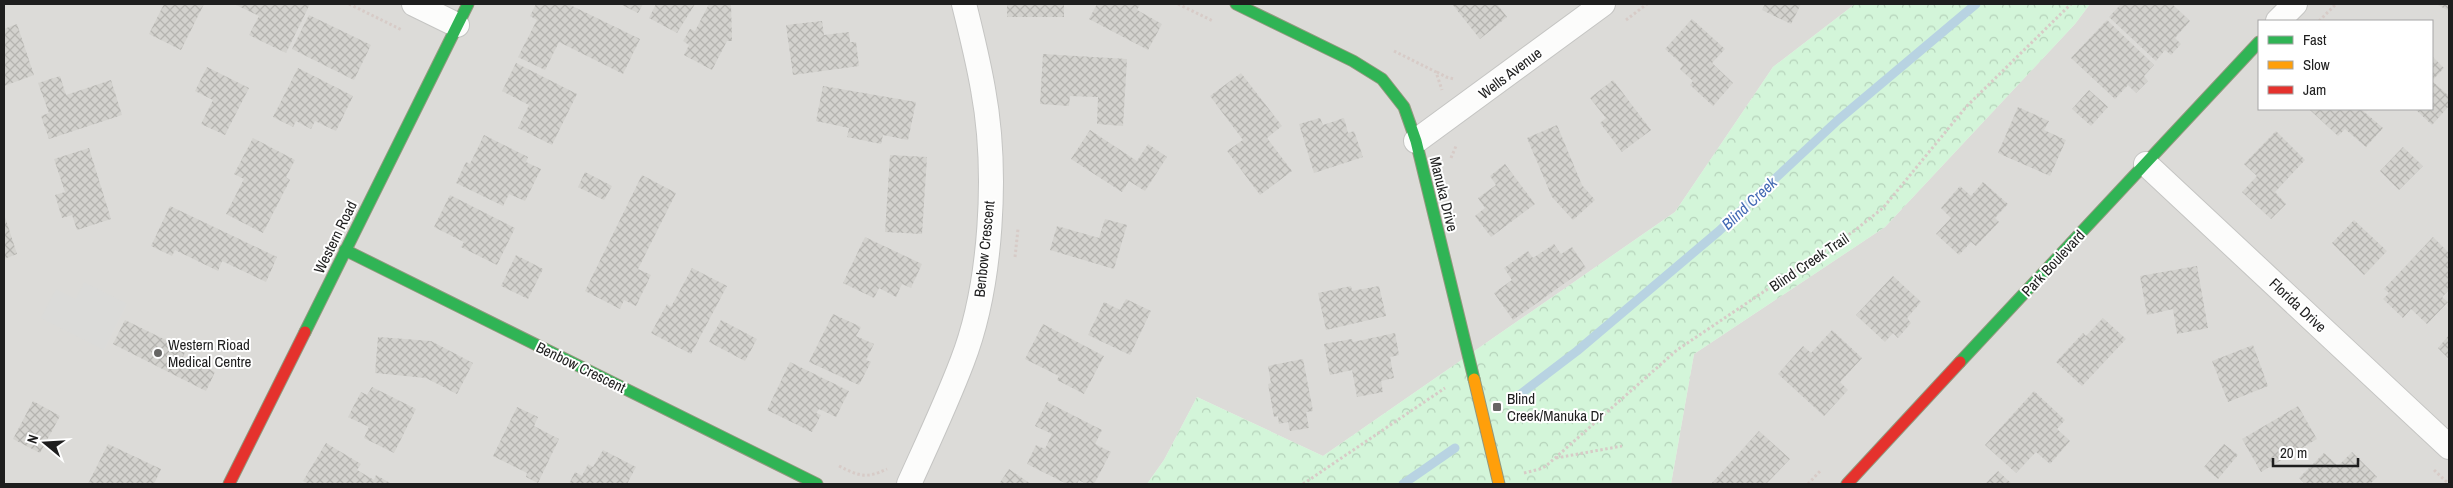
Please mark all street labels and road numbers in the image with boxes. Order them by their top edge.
street label: Wells Avenue [1474,42,1546,104]
street label: Manuka Drive [1425,154,1463,234]
street label: Western Road [308,197,362,277]
street label: Benbow Crescent [968,199,1000,298]
street label: Park Boulevard [2017,225,2089,301]
street label: Blind Creek Trail [1765,228,1853,296]
street label: Florida Drive [2265,273,2331,337]
street label: Benbow Crescent [533,336,630,398]

